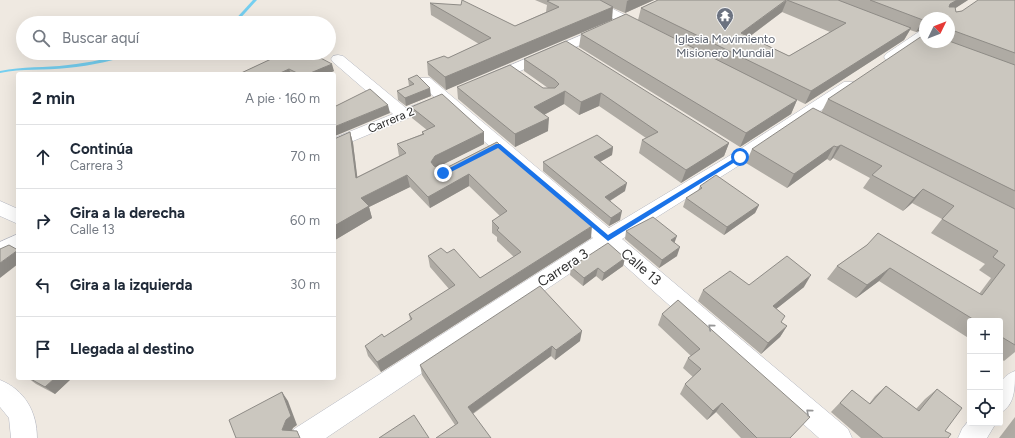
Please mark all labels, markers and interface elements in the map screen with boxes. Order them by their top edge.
temple icon: Iglesia Movimiento Misionero Mundial [715,6,735,31]
north arrow [919,12,955,48]
search box [16,16,336,60]
icon: search [30,27,52,49]
text: Buscar aquí [62,29,139,47]
place label: Iglesia Movimiento Misionero Mundial [675,32,775,60]
text: 2 min [32,88,75,108]
text: A pie · 160 m [245,91,320,106]
street label: Carrera 2 [366,104,416,136]
text: Continúa [70,140,133,158]
icon: ahead [32,146,54,168]
route start [731,148,749,166]
text: 70 m [290,149,320,164]
text: Carrera 3 [70,158,123,173]
route end [434,164,452,182]
text: Gira a la derecha [70,204,185,222]
icon: right [32,210,54,232]
text: 60 m [290,213,320,228]
text: Calle 13 [70,222,114,237]
street label: Carrera 3 [534,245,592,291]
street label: Calle 13 [617,245,665,289]
icon: left [32,274,54,296]
text: Gira a la izquierda [70,276,192,294]
text: 30 m [290,277,320,292]
map controls [967,318,1003,426]
button: + [967,318,1003,354]
one-way arrow [708,325,715,332]
icon: arrive [32,338,54,360]
text: Llegada al destino [70,340,194,358]
button: − [967,354,1003,390]
button: locate [967,390,1003,426]
one-way arrow [806,410,814,417]

